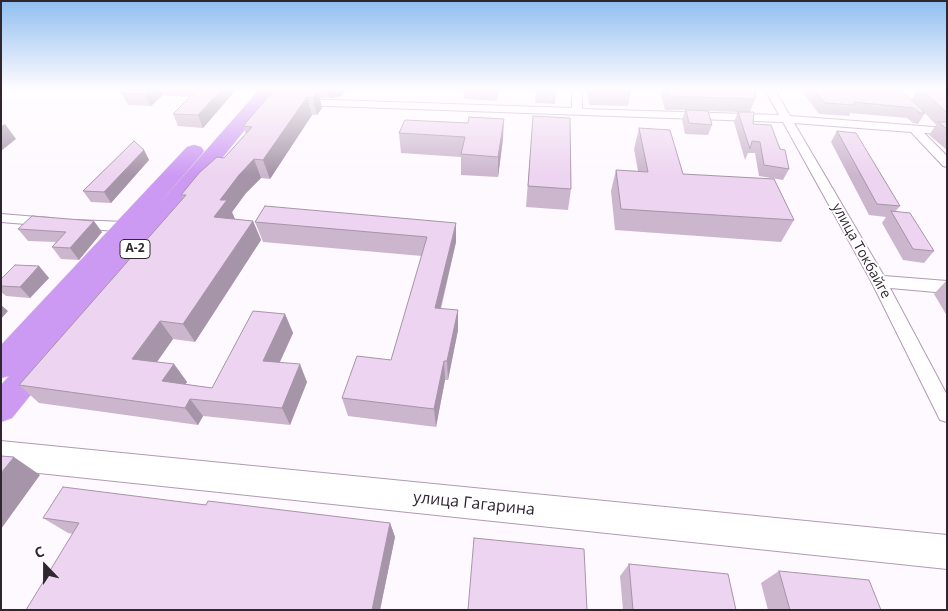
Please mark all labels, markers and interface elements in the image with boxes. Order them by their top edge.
street label: улица Токбайге [828,200,894,302]
road number: A-2 [120,240,150,258]
street label: улица Гагарина [412,488,536,520]
north arrow [20,541,70,591]
text: С [31,541,47,562]

